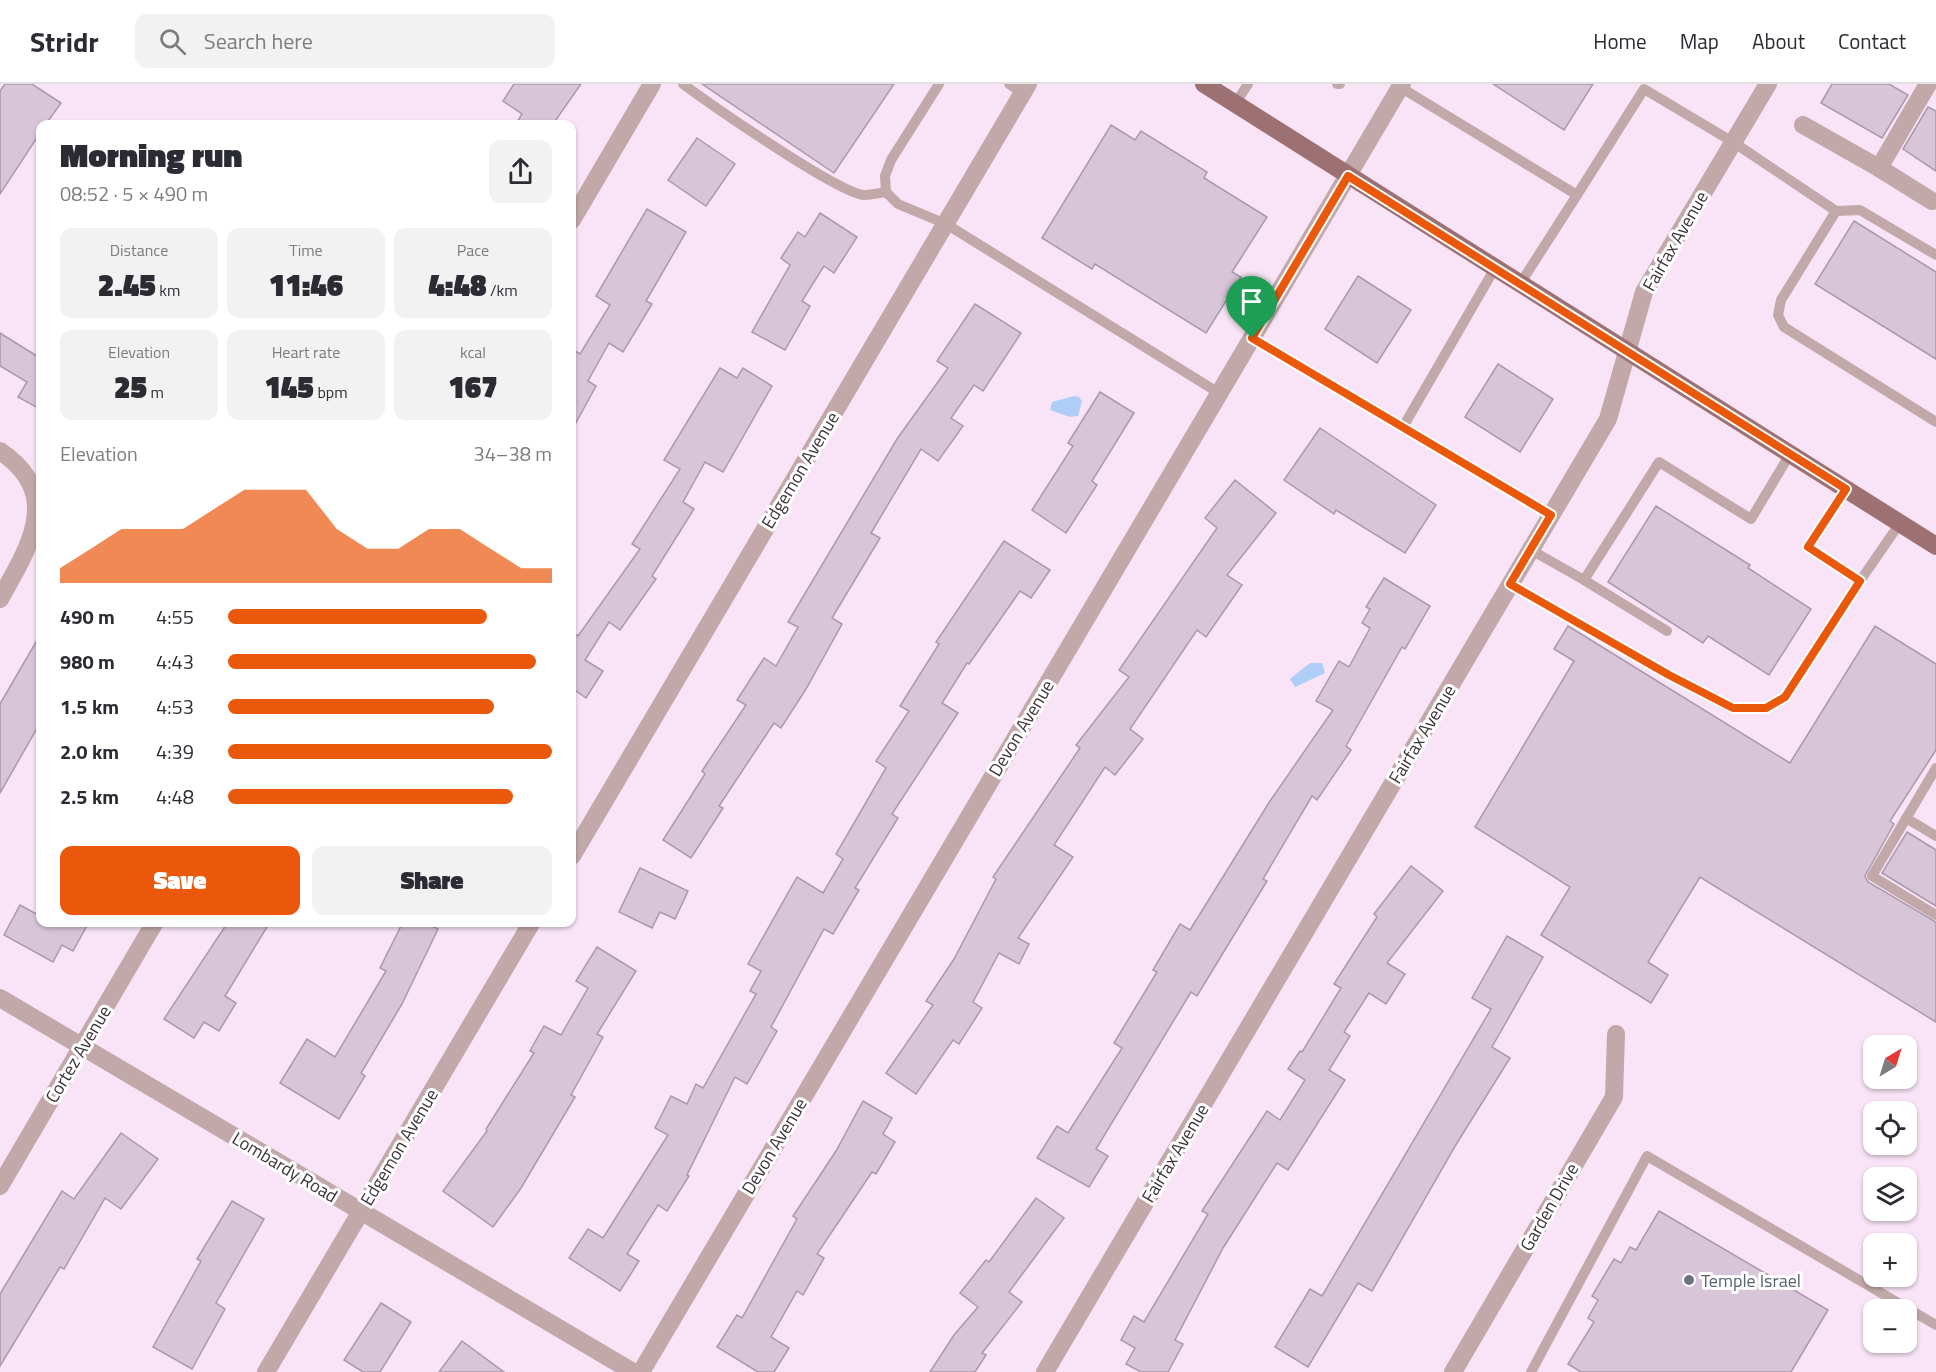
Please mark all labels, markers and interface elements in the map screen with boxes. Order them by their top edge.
search box [135,14,555,68]
text: Stridr [30,20,99,63]
text: Search here [204,24,313,58]
icon: search [156,25,189,58]
text: Home [1593,25,1647,57]
text: Map [1680,25,1719,57]
text: About [1752,25,1805,57]
text: Contact [1838,25,1906,57]
text: Morning run [60,130,242,180]
button: share [489,140,552,203]
text: 08:52 · 5 × 490 m [60,178,208,209]
street label: Fairfax Avenue [1635,186,1715,296]
text: Distance [110,238,168,262]
text: Time [289,238,323,262]
text: Pace [457,238,489,262]
text: 2.45 [98,262,156,308]
text: 11:46 [269,262,343,308]
text: 4:48 [428,262,486,308]
pin [1226,276,1277,338]
text: km [156,278,180,302]
text: /km [486,278,518,302]
icon: arrive [1235,285,1268,318]
text: Elevation [108,340,170,364]
text: Heart rate [272,340,340,364]
text: kcal [460,340,486,364]
text: 25 [114,364,147,410]
text: 145 [264,364,314,410]
text: 167 [448,364,498,410]
text: m [147,380,164,404]
text: bpm [314,380,348,404]
street label: Edgemon Avenue [754,406,846,534]
text: Elevation [60,438,138,469]
text: 34–38 m [473,438,552,469]
text: 490 m [60,601,115,632]
text: 4:55 [156,601,194,632]
text: 980 m [60,646,115,677]
text: 4:43 [156,646,194,677]
street label: Devon Avenue [981,675,1061,781]
street label: Fairfax Avenue [1382,679,1462,789]
text: 1.5 km [60,691,119,722]
text: 4:53 [156,691,194,722]
text: 2.0 km [60,736,119,767]
text: 4:39 [156,736,194,767]
text: 2.5 km [60,781,119,812]
text: 4:48 [156,781,194,812]
button: Save [60,846,300,915]
button: Share [312,846,552,915]
street label: Cortez Avenue [38,1000,118,1108]
north arrow [1863,1035,1917,1089]
map controls [1863,1035,1917,1353]
street label: Edgemon Avenue [353,1083,445,1211]
street label: Devon Avenue [734,1093,814,1199]
street label: Fairfax Avenue [1135,1098,1215,1208]
button: locate [1863,1101,1917,1155]
street label: Lombardy Road [227,1125,343,1209]
street label: Garden Drive [1513,1158,1585,1256]
button: layers [1863,1167,1917,1221]
button: + [1863,1233,1917,1287]
place label: Temple Israel [1701,1267,1801,1294]
marker: Temple Israel [1682,1273,1696,1287]
button: − [1863,1299,1917,1353]

